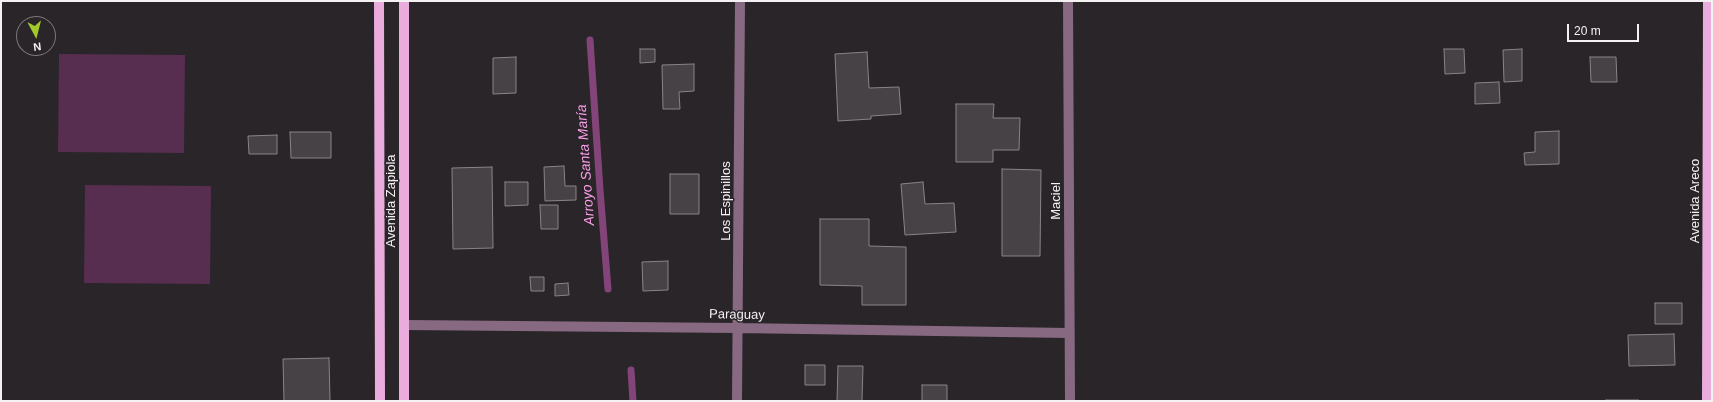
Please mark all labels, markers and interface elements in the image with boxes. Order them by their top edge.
north arrow [16,16,56,56]
scale bar [1569,16,1641,42]
text: 20 m [1574,24,1601,38]
text: N [33,40,42,53]
water label: Arroyo Santa María [573,104,599,226]
street label: Avenida Zapiola [383,155,399,247]
street label: Avenida Areco [1687,159,1703,243]
street label: Los Espinillos [718,161,734,241]
street label: Maciel [1048,182,1064,220]
street label: Paraguay [709,307,765,323]

